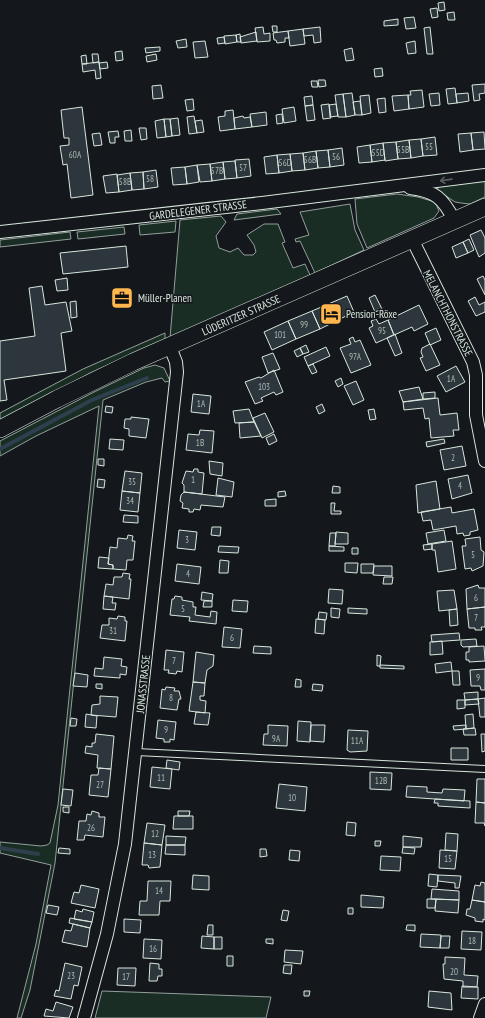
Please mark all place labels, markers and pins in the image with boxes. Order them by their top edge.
office icon: Müller-Planen [109,285,135,311]
place label: Müller-Planen [138,291,192,305]
hotel icon: Pension-Röxe [318,301,344,327]
place label: Pension-Röxe [346,307,398,321]

